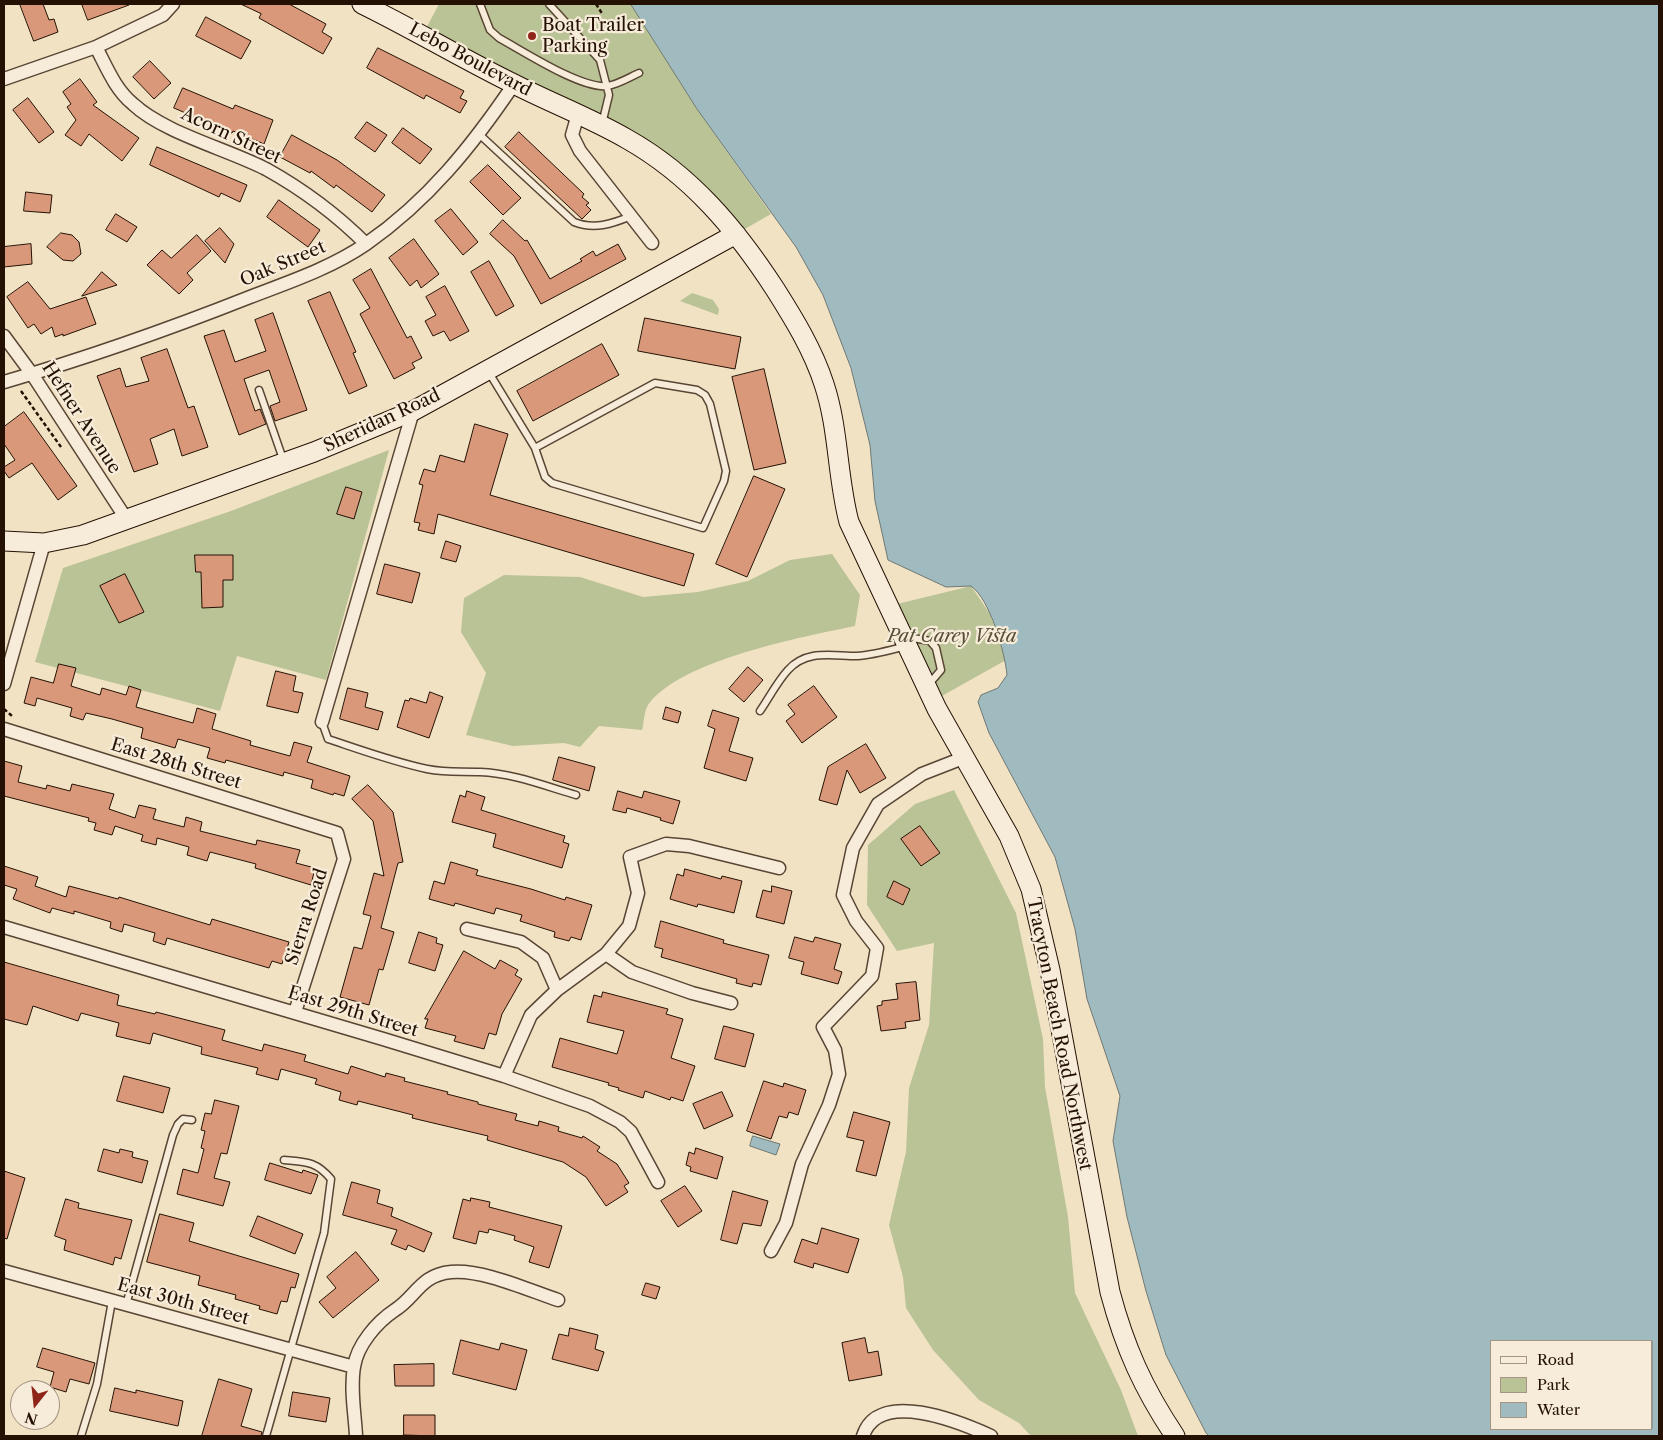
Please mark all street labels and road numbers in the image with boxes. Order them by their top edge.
street label: Lebo Boulevard [405,19,535,101]
street label: Acorn Street [177,103,285,169]
street label: Oak Street [237,236,329,292]
street label: Hefner Avenue [37,358,125,478]
street label: Sheridan Road [320,385,444,457]
street label: East 28th Street [108,734,244,794]
street label: Sierra Road [281,866,333,968]
street label: Tracyton Beach Road Northwest [1022,896,1096,1172]
street label: East 29th Street [285,982,421,1042]
street label: East 30th Street [115,1274,251,1330]

